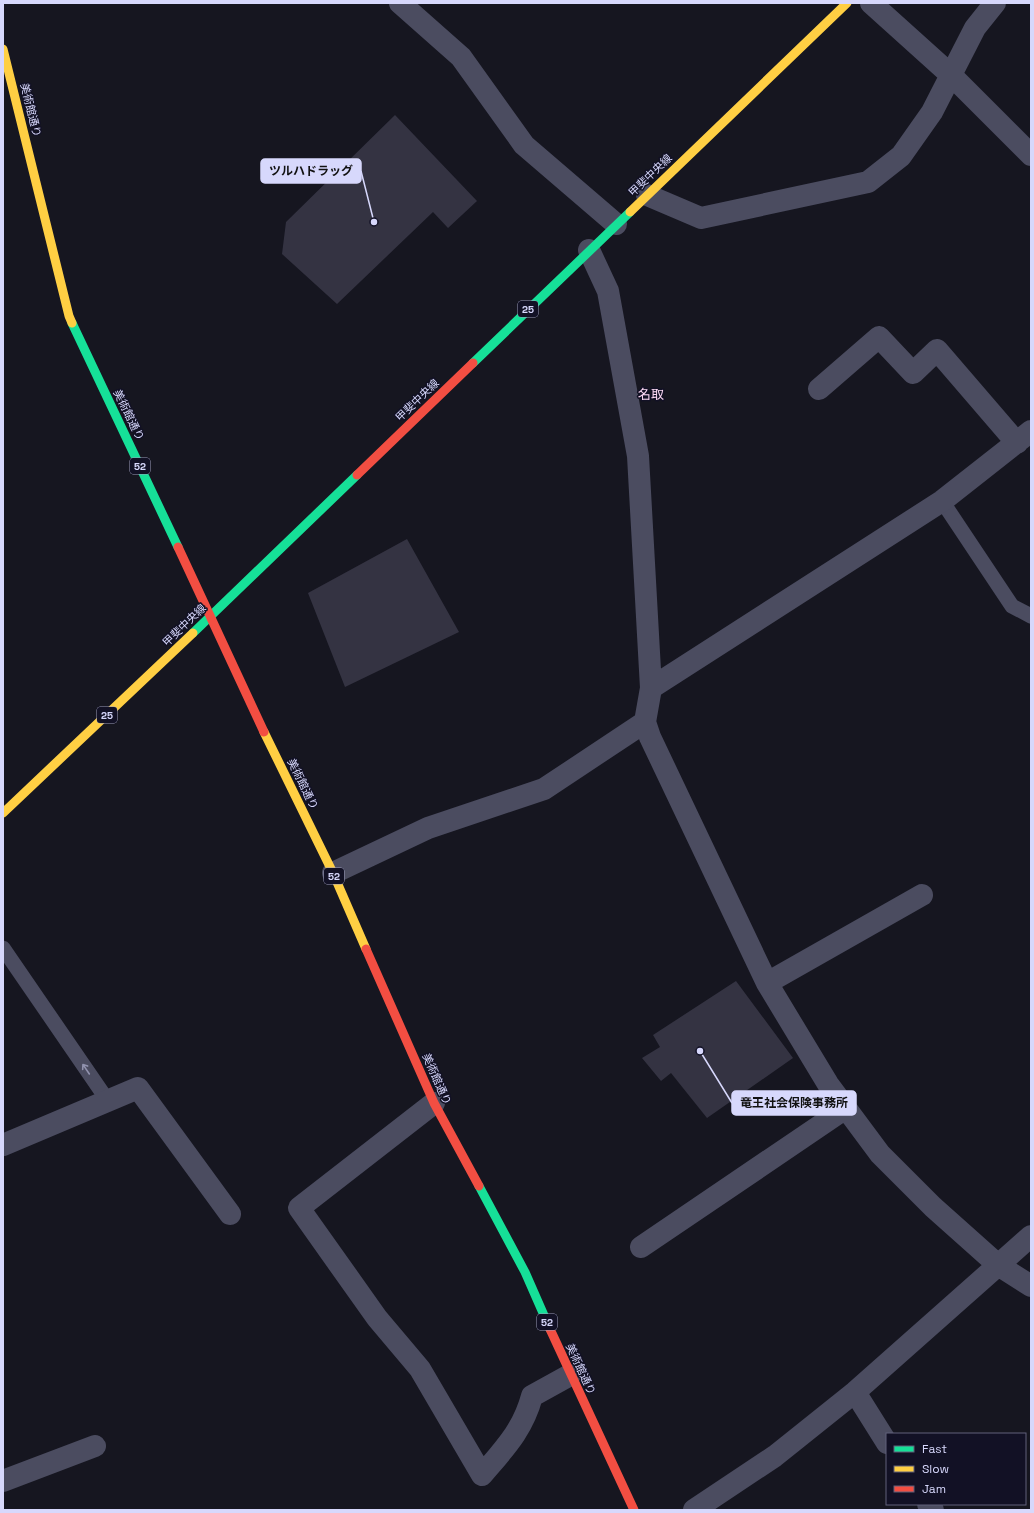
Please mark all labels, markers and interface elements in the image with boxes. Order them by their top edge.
street label: 美術館通り [18,82,44,138]
street label: 甲斐中央線 [625,151,675,199]
callout: ツルハドラッグ [261,159,361,183]
text: ツルハドラッグ [269,163,353,179]
road number: 25 [518,301,538,317]
street label: 甲斐中央線 [392,376,442,424]
district label: 名取 [638,386,664,403]
street label: 美術館通り [111,387,147,443]
road number: 52 [130,458,150,474]
street label: 甲斐中央線 [159,601,209,649]
road number: 25 [97,707,117,723]
street label: 美術館通り [285,756,321,812]
road number: 52 [324,868,344,884]
street label: 美術館通り [419,1051,455,1107]
one-way arrow [82,1064,90,1075]
callout: 竜王社会保険事務所 [732,1091,856,1115]
text: 竜王社会保険事務所 [740,1095,848,1111]
road number: 52 [537,1314,557,1330]
street label: 美術館通り [563,1341,599,1397]
legend [886,1433,1026,1505]
text: Fast [922,1441,947,1457]
text: Slow [922,1461,949,1477]
text: Jam [922,1481,946,1497]

